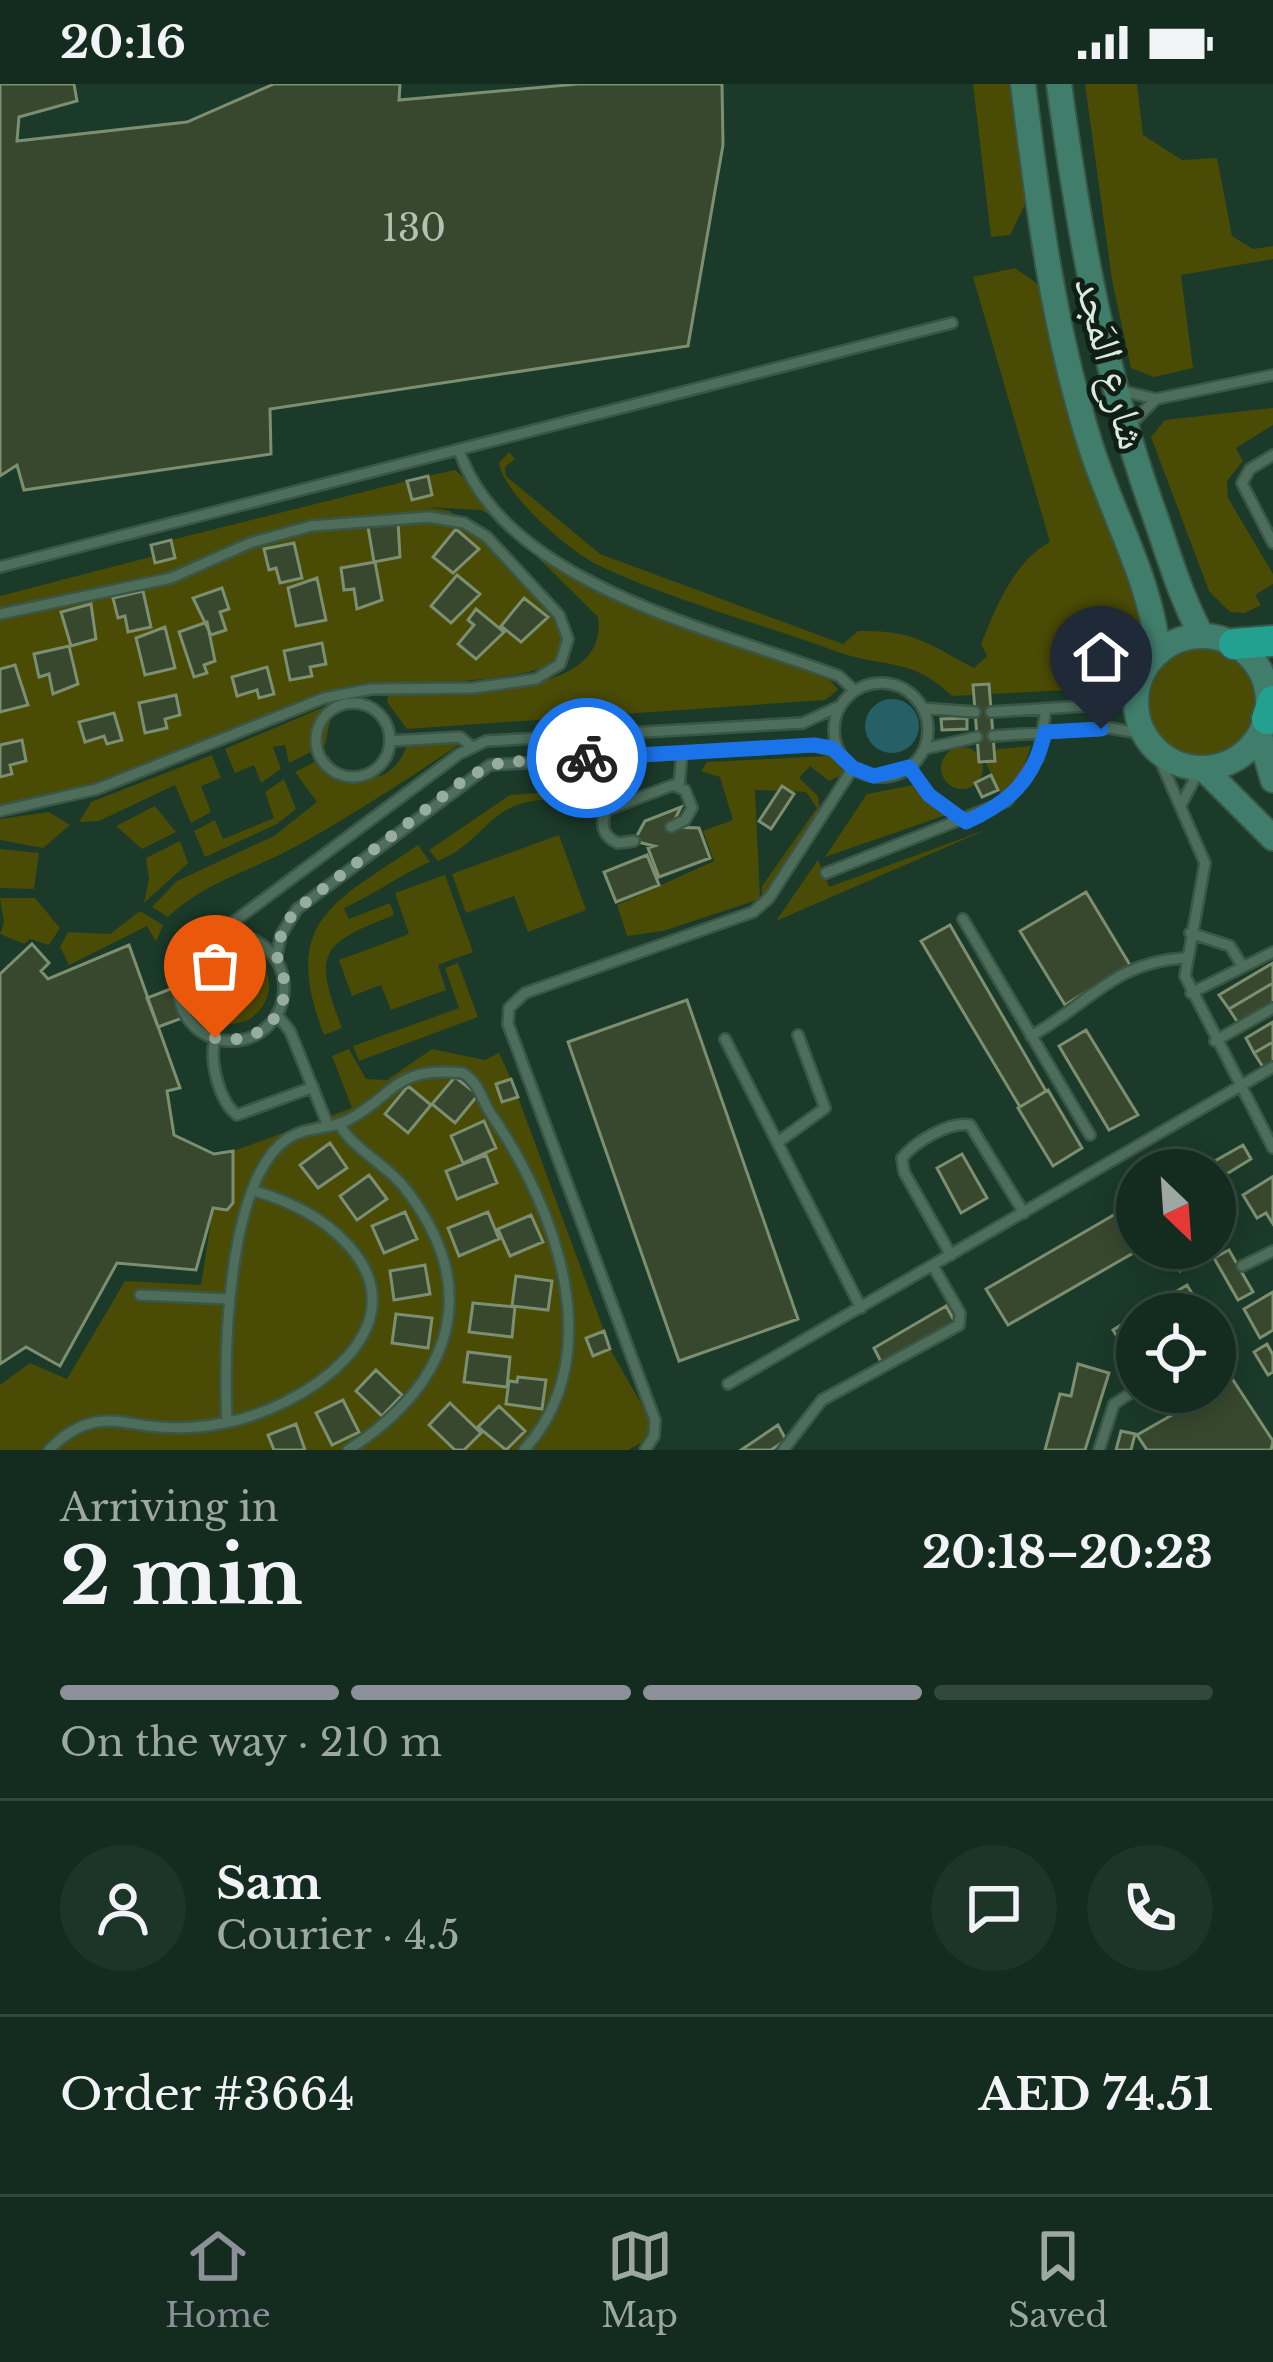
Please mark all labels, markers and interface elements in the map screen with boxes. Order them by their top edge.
text: 20:16 [60,14,186,70]
house number: 130 [382,206,446,251]
street label: شارع المَجد [1063,271,1160,455]
pin [1050,606,1152,729]
icon: home [1068,624,1134,690]
courier [527,698,647,818]
icon: bike [554,725,620,791]
pin [164,915,266,1038]
icon: bag [182,933,248,999]
north arrow [1116,1149,1236,1269]
map controls [1116,1149,1236,1413]
button: locate [1116,1293,1236,1413]
text: Arriving in [60,1483,279,1532]
text: 20:18–20:23 [922,1524,1213,1580]
text: 2 min [60,1528,303,1625]
text: On the way · 210 m [60,1718,442,1767]
button: person [60,1845,186,1971]
button: chat [931,1845,1057,1971]
button: phone [1087,1845,1213,1971]
text: Sam [216,1855,321,1911]
text: Courier · 4.5 [216,1911,460,1960]
text: Order #3664 [60,2066,355,2122]
text: AED 74.51 [979,2066,1213,2122]
tab: Home [165,2223,271,2336]
tab: Map [601,2223,678,2336]
tab: Saved [1008,2223,1108,2336]

